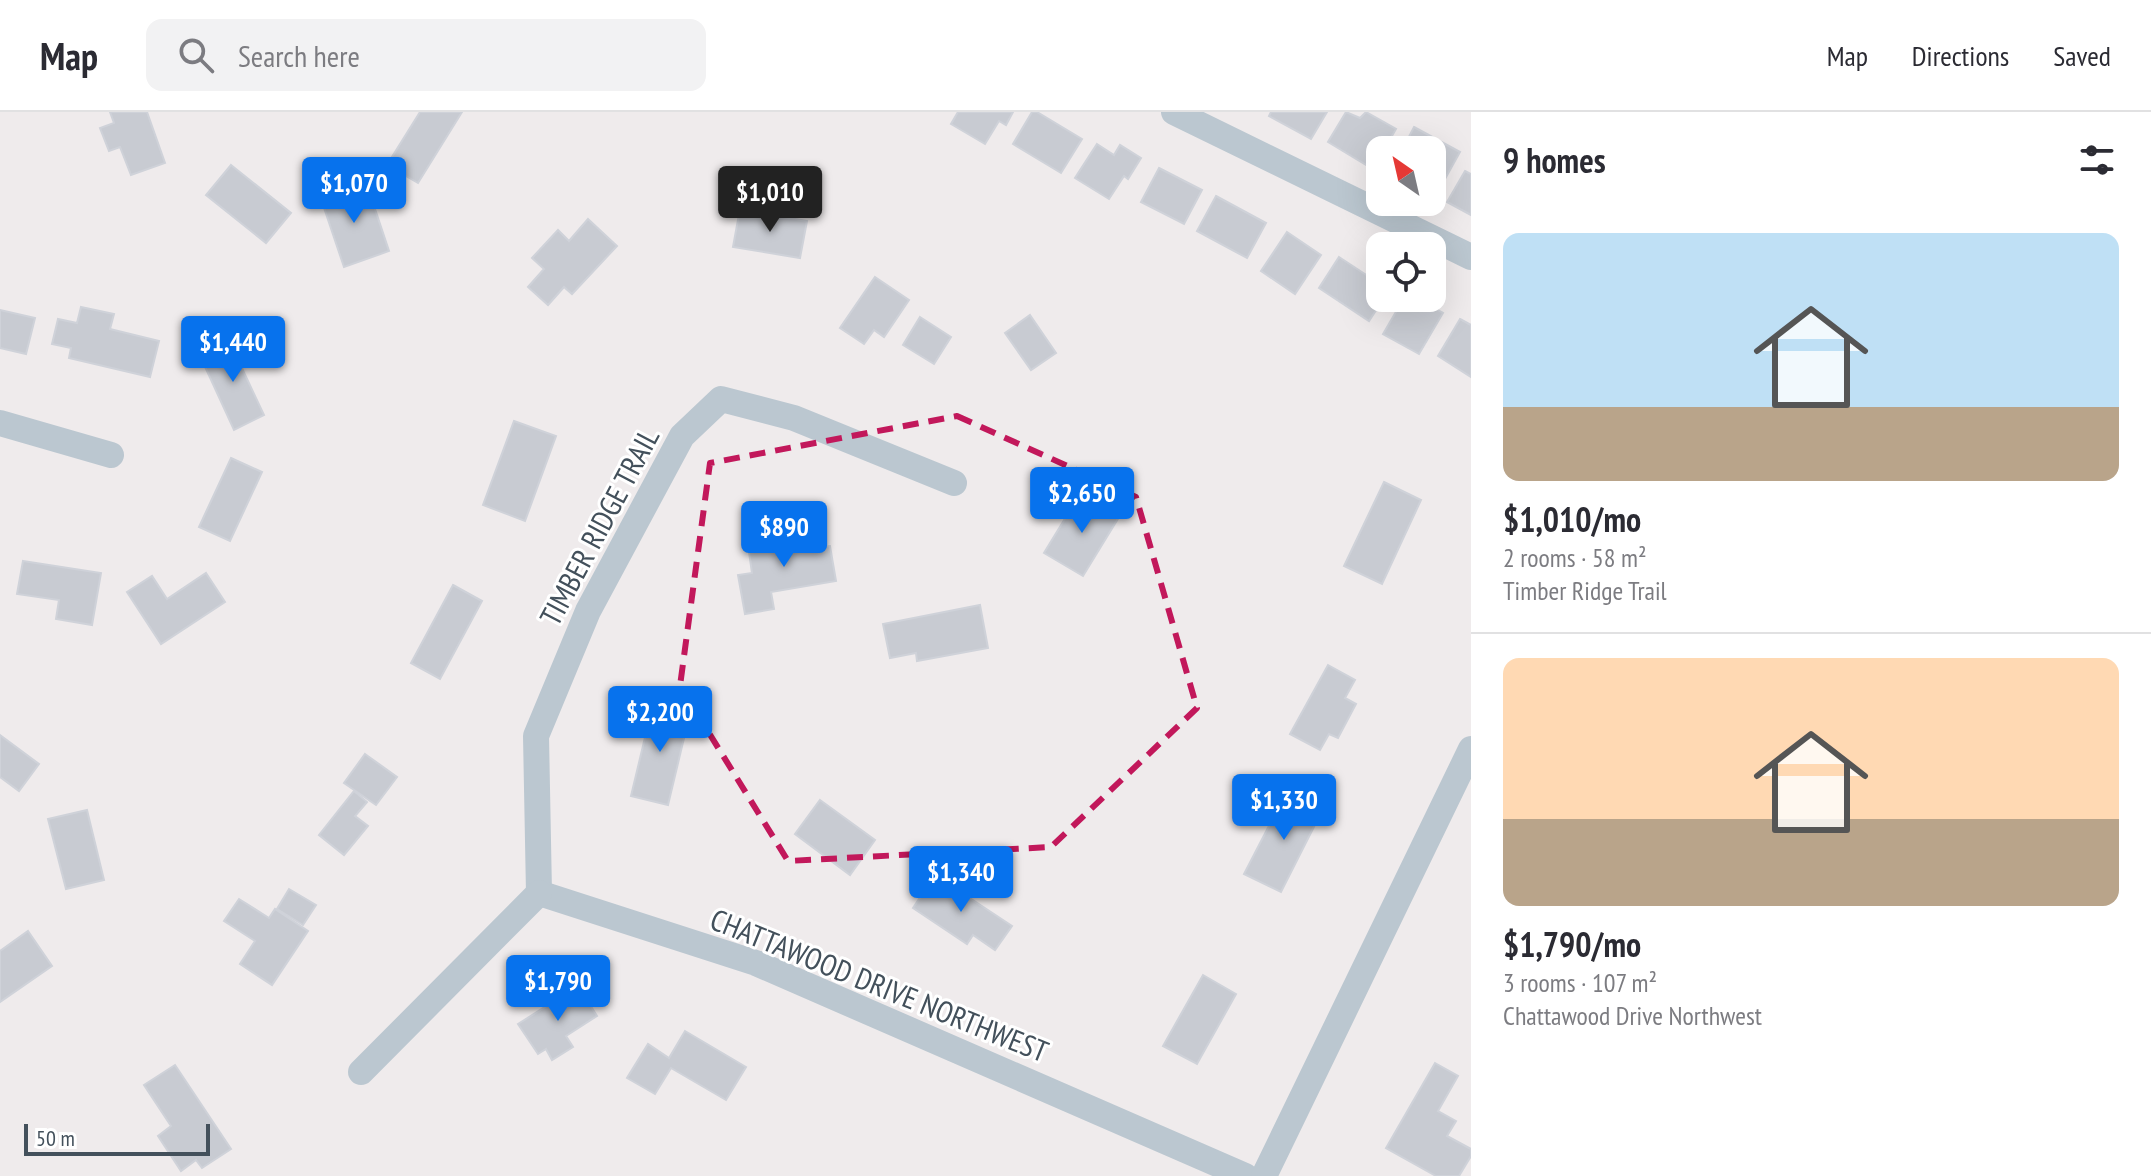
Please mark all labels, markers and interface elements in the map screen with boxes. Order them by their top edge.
search box [146,19,706,91]
text: Map [40,31,98,80]
icon: search [174,33,218,77]
text: Search here [238,36,360,75]
text: Map [1827,37,1868,74]
text: Directions [1912,37,2009,74]
text: Saved [2053,37,2111,74]
north arrow [1366,136,1446,216]
map controls [1366,136,1446,312]
text: 9 homes [1503,138,1606,182]
icon: filters [2075,138,2119,182]
pin: $1,070 [289,157,419,225]
text: $1,070 [320,166,388,199]
pin: $1,010 [705,166,835,234]
text: $1,010 [736,175,804,208]
button: locate [1366,232,1446,312]
icon: home [1739,285,1883,429]
pin: $1,440 [168,316,298,384]
text: $1,440 [199,325,267,358]
street label: TIMBER RIDGE TRAIL [530,420,667,632]
pin: $2,650 [1017,467,1147,535]
text: $2,650 [1048,476,1116,509]
text: $1,010/mo [1503,497,1641,541]
pin: $890 [737,501,831,569]
text: $890 [759,510,809,543]
text: 2 rooms · 58 m² [1503,541,1647,574]
text: Timber Ridge Trail [1503,574,1667,607]
pin: $2,200 [595,686,725,754]
text: $2,200 [626,695,694,728]
icon: home [1739,710,1883,854]
pin: $1,330 [1219,774,1349,842]
text: $1,330 [1250,783,1318,816]
pin: $1,340 [896,846,1026,914]
text: $1,340 [927,855,995,888]
street label: CHATTAWOOD DRIVE NORTHWEST [705,899,1054,1070]
text: $1,790/mo [1503,922,1641,966]
pin: $1,790 [493,955,623,1023]
text: $1,790 [524,964,592,997]
text: 3 rooms · 107 m² [1503,966,1657,999]
text: Chattawood Drive Northwest [1503,999,1762,1032]
scale bar [24,1120,210,1156]
text: 50 m [36,1124,75,1152]

